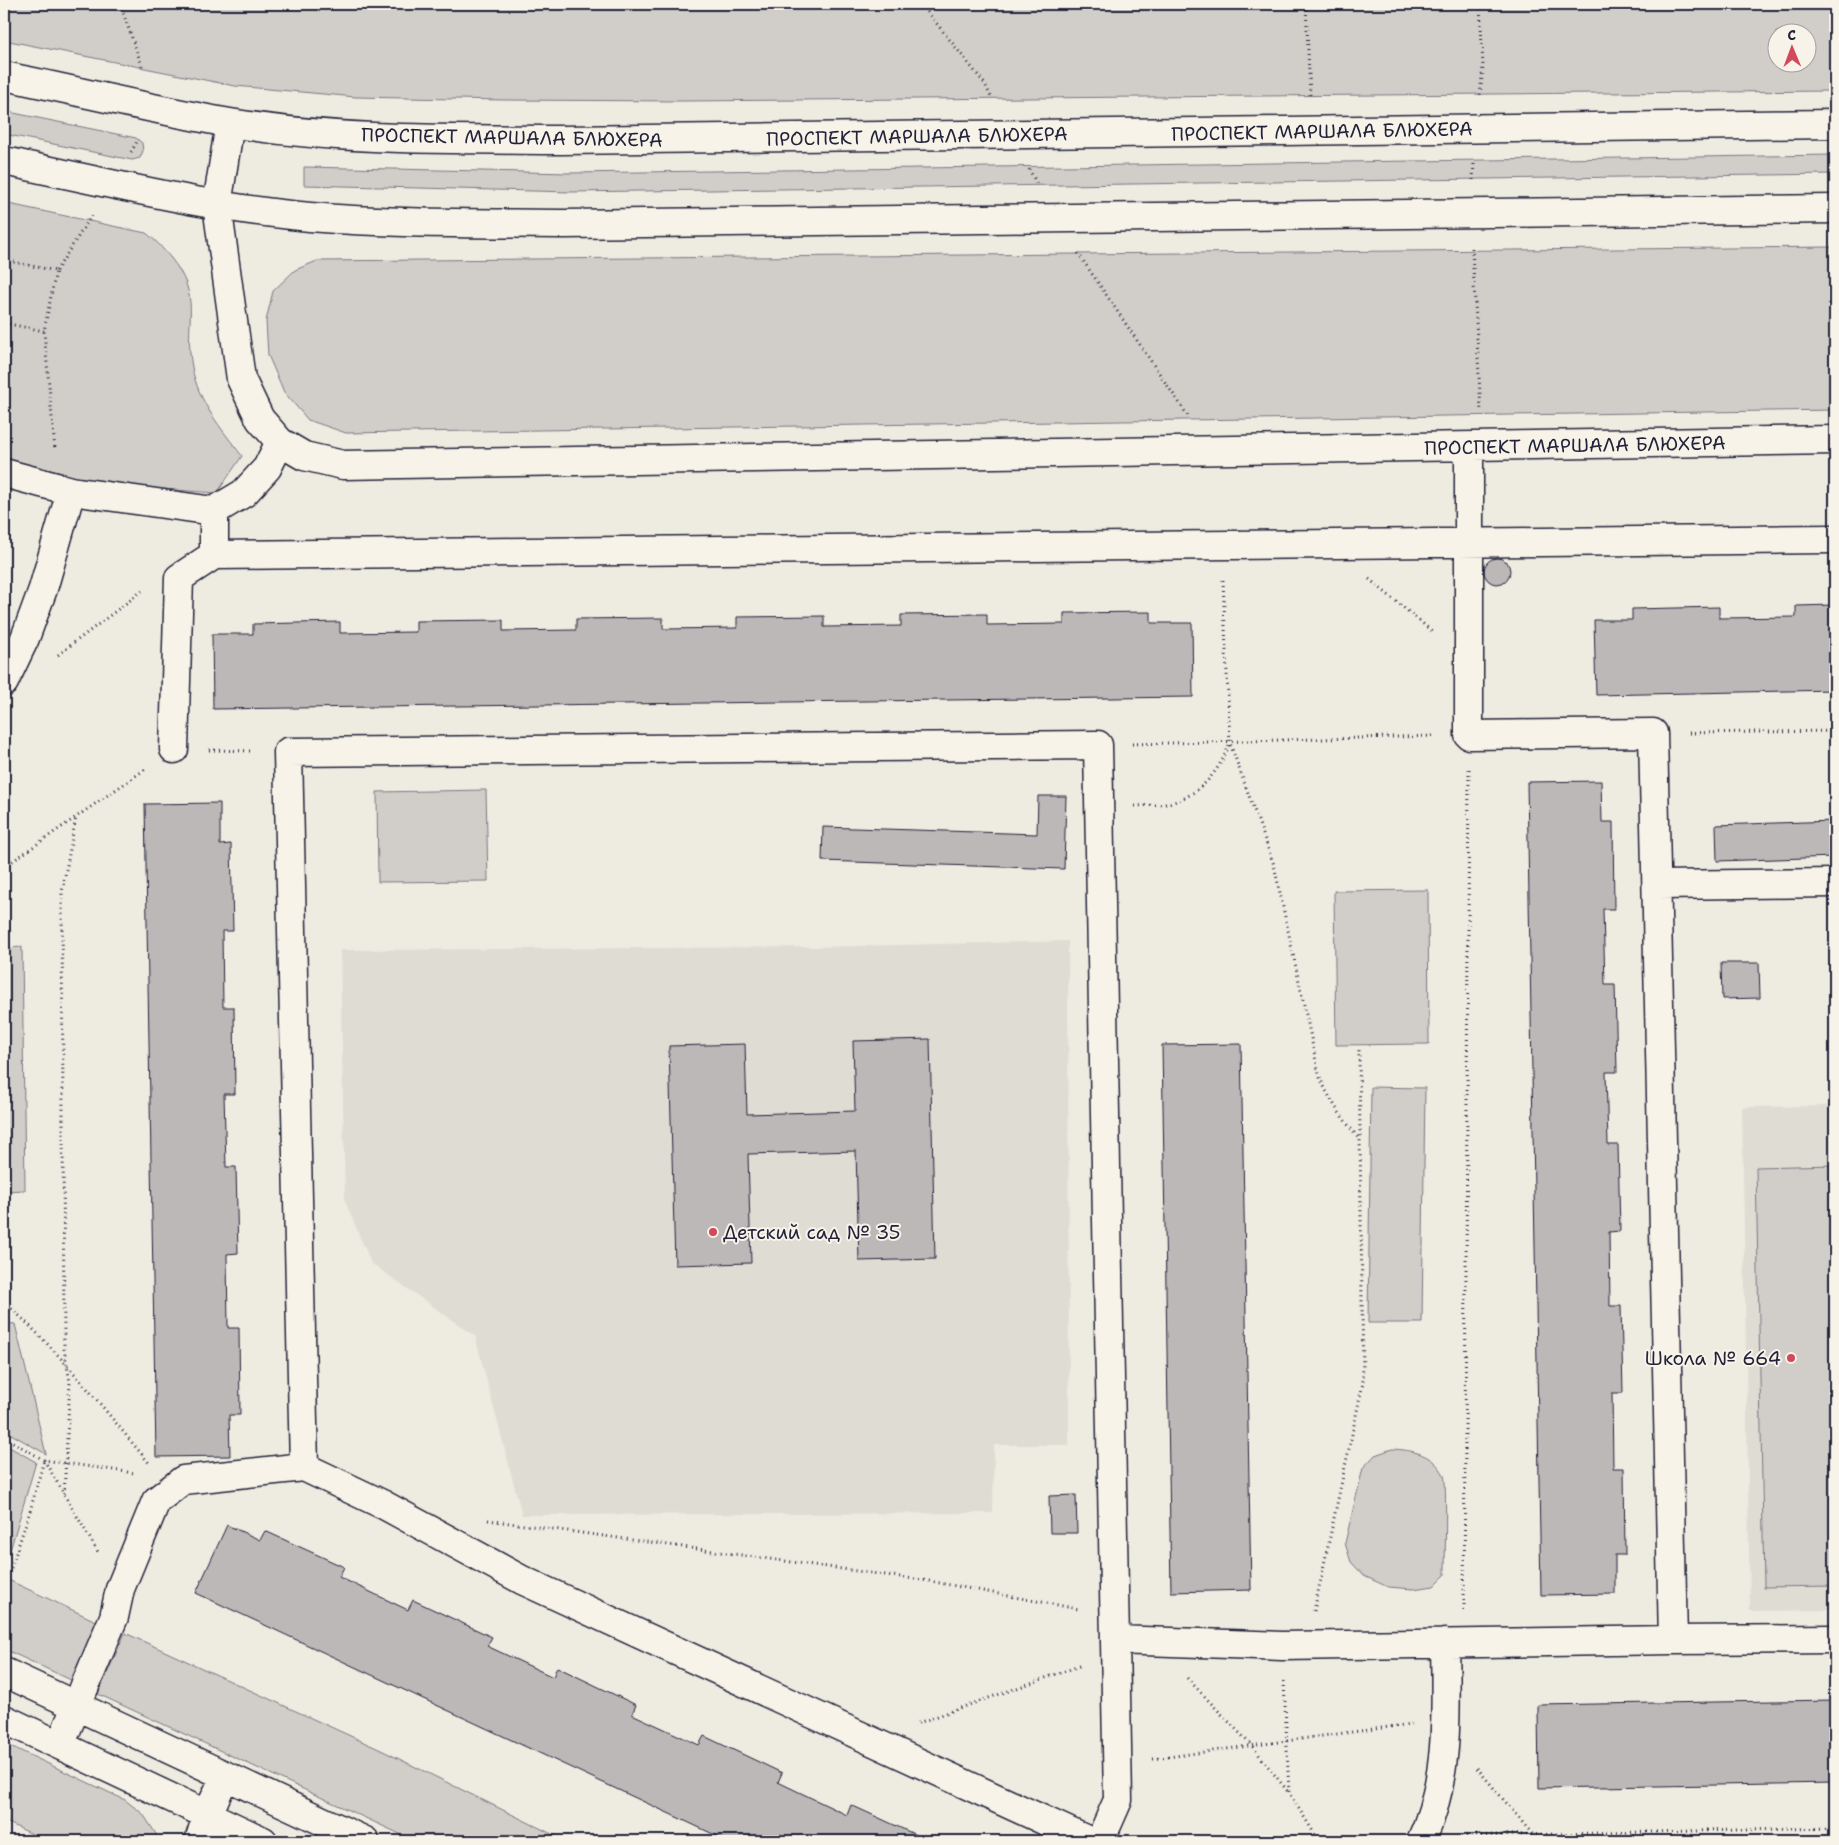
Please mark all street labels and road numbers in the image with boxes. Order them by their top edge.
street label: ПРОСПЕКТ МАРШАЛА БЛЮХЕРА [1171,116,1473,147]
street label: ПРОСПЕКТ МАРШАЛА БЛЮХЕРА [766,121,1068,152]
street label: ПРОСПЕКТ МАРШАЛА БЛЮХЕРА [361,122,663,153]
street label: ПРОСПЕКТ МАРШАЛА БЛЮХЕРА [1424,430,1726,461]

